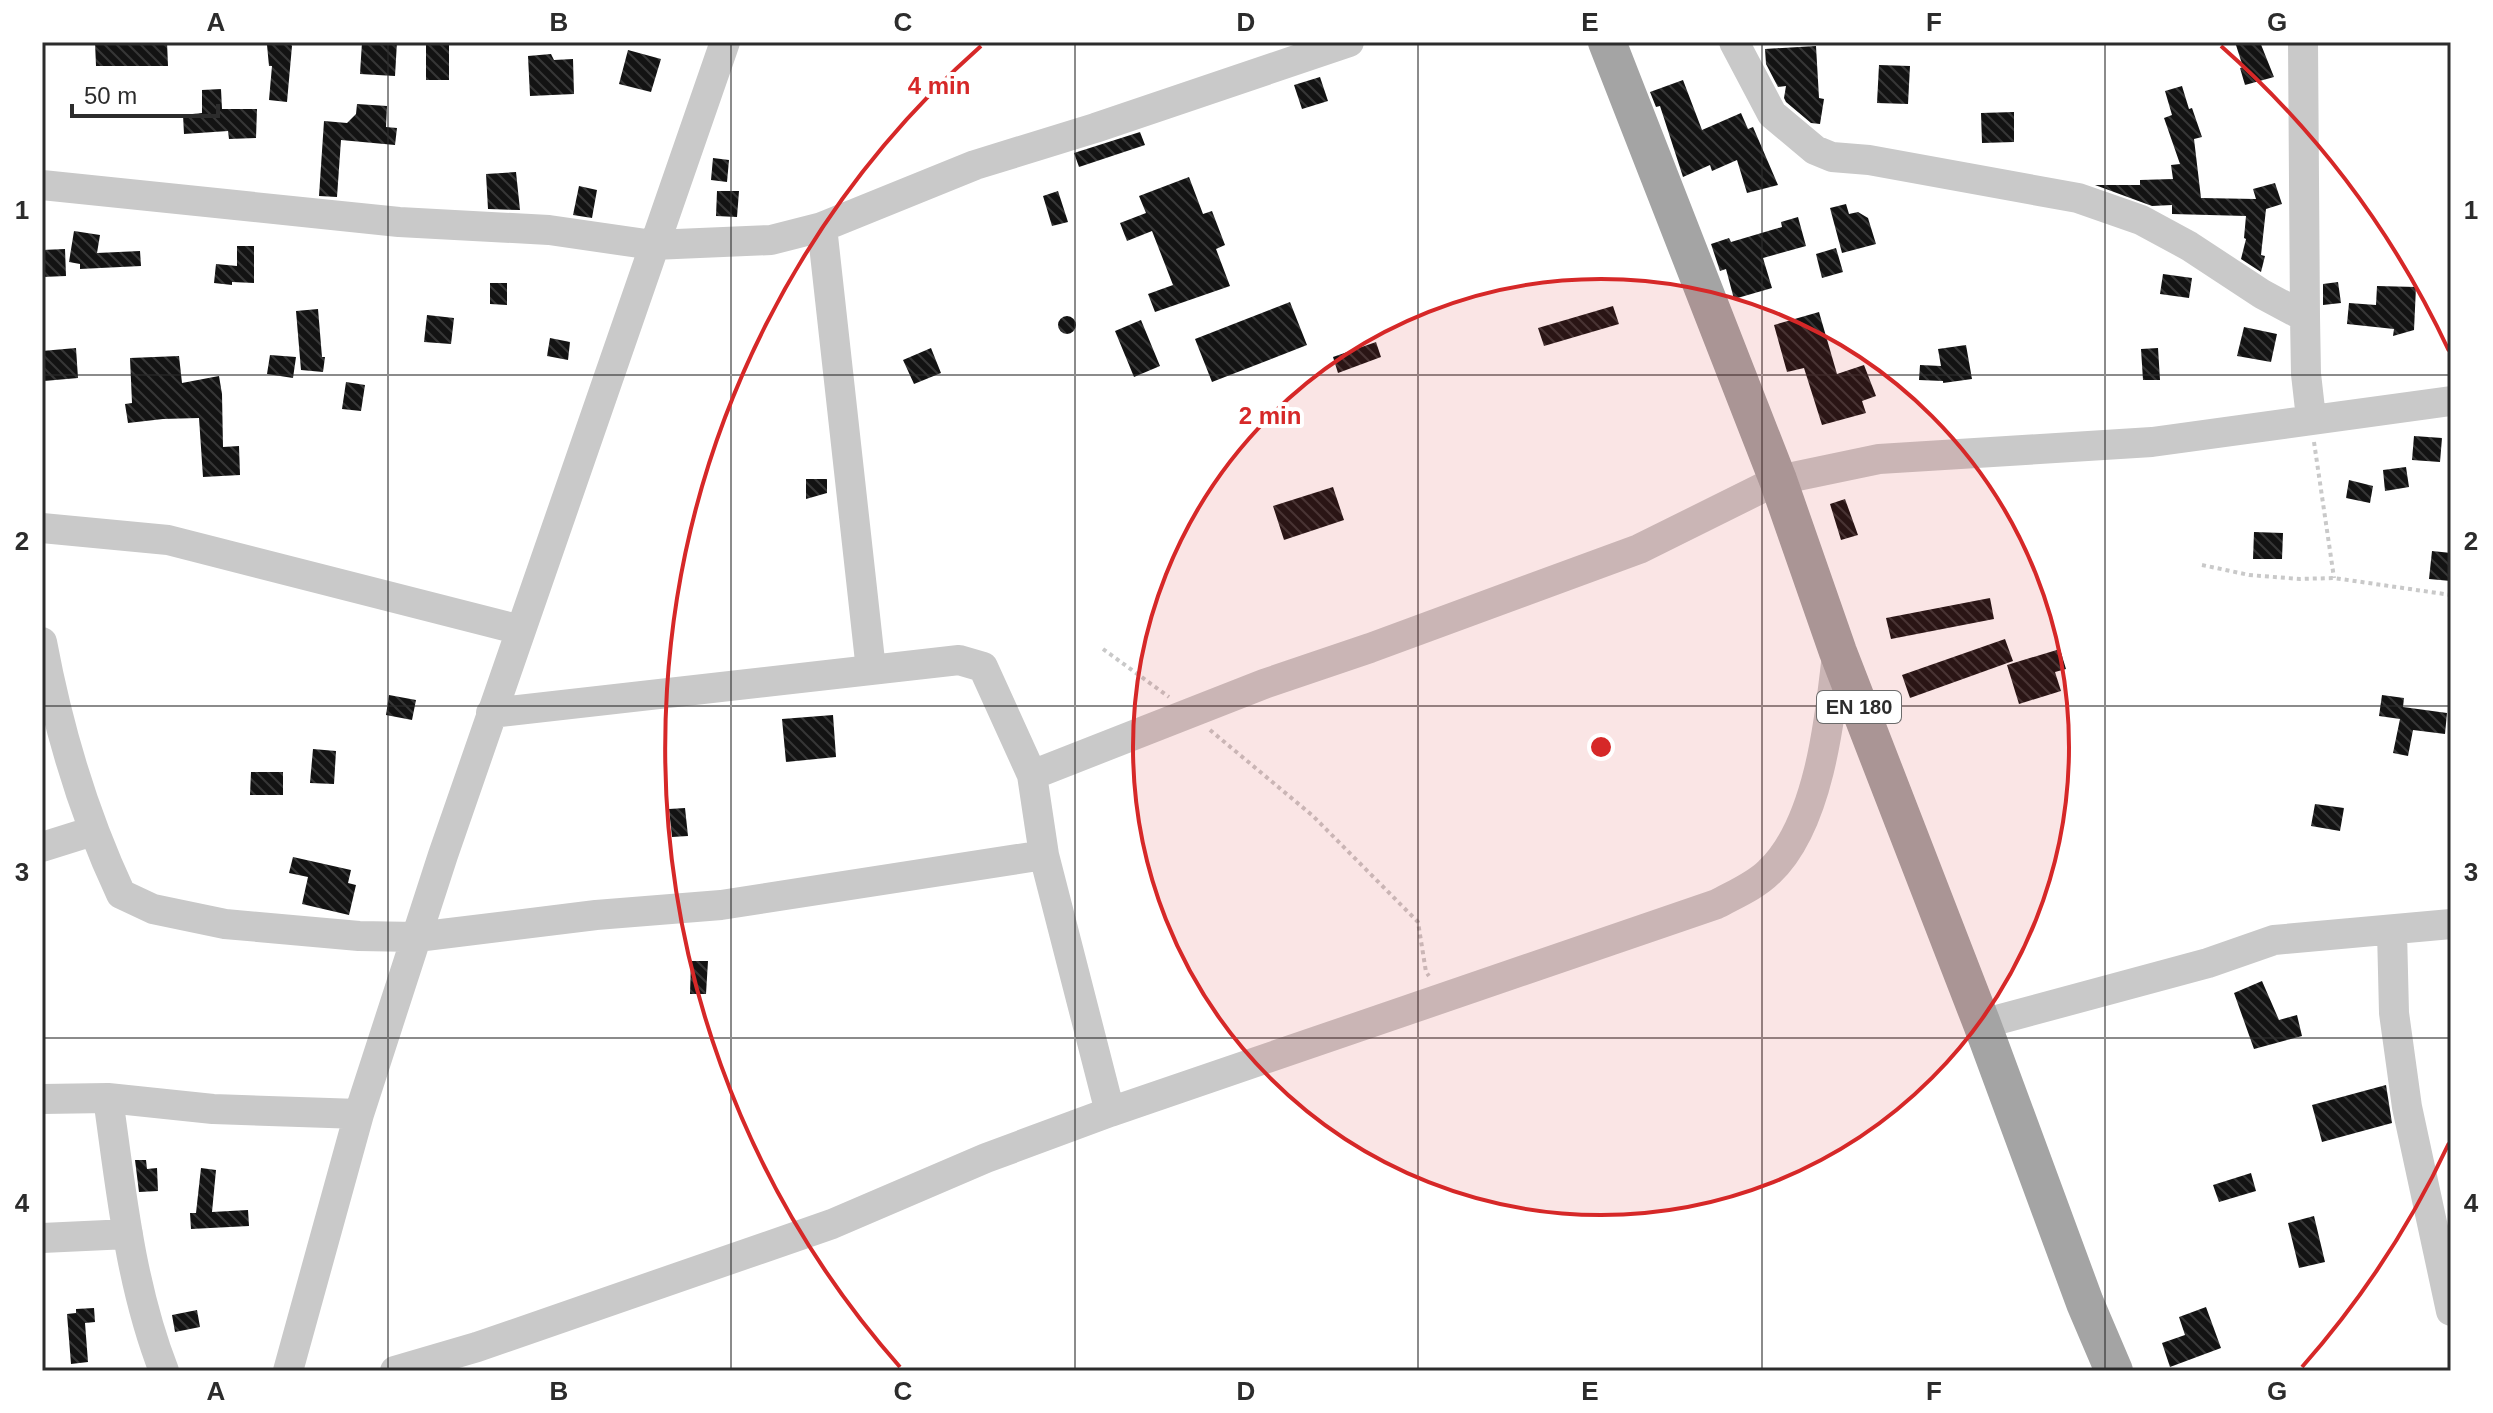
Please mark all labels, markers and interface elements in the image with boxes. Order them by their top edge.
text: A [207,7,226,37]
text: B [550,7,568,37]
text: C [894,7,913,37]
text: D [1237,7,1255,37]
text: E [1581,7,1599,37]
text: F [1926,7,1942,37]
text: G [2267,7,2287,37]
scale bar [72,68,218,118]
text: 4 min [908,72,970,99]
text: 50 m [84,82,137,109]
text: 1 [15,195,29,225]
text: 1 [2464,195,2478,225]
text: 2 min [1239,402,1301,429]
text: 2 [15,526,29,556]
text: 2 [2464,526,2478,556]
road number: EN 180 [1817,691,1901,723]
centre of rings [1587,733,1615,761]
text: 3 [15,857,29,887]
text: 3 [2464,857,2478,887]
text: 4 [15,1188,30,1218]
text: 4 [2464,1188,2479,1218]
text: A [207,1376,226,1406]
text: B [550,1376,568,1406]
text: C [894,1376,913,1406]
text: D [1237,1376,1255,1406]
text: E [1581,1376,1599,1406]
text: F [1926,1376,1942,1406]
text: G [2267,1376,2287,1406]

